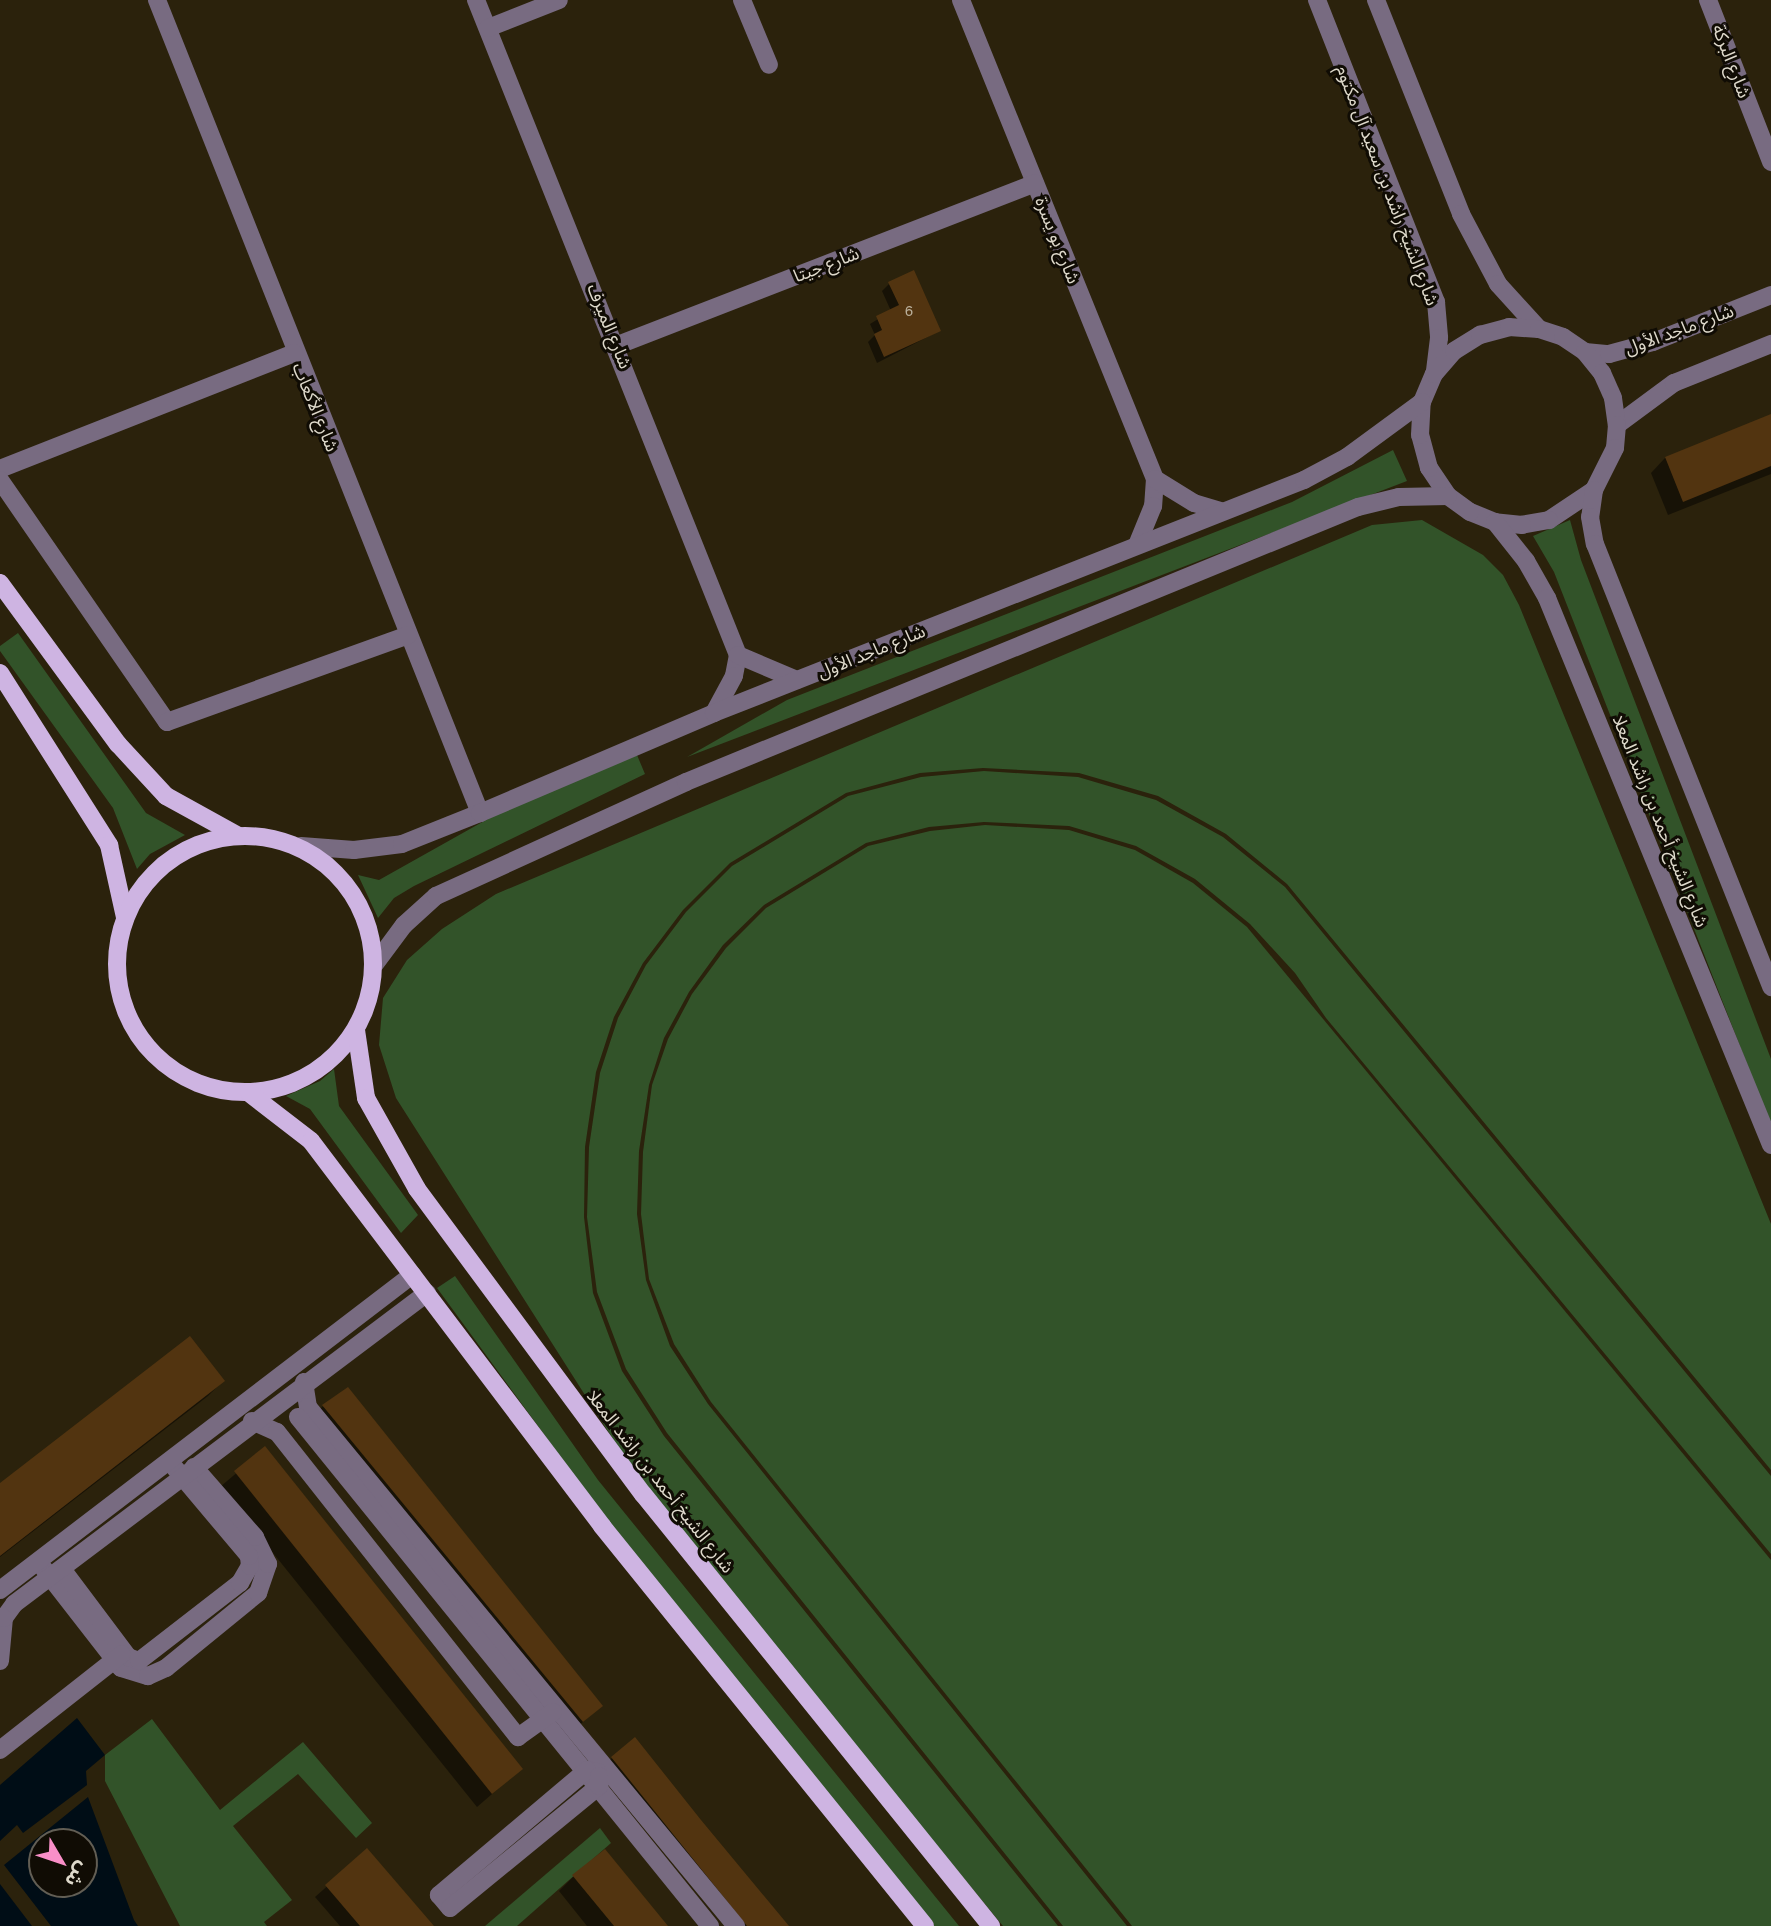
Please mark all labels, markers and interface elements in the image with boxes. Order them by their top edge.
street label: شارع البركة [1708,21,1756,101]
street label: شارع الشيخ راشد بن سعيد آل مكتوم [1332,62,1444,308]
street label: شارع بو يسرة [1031,193,1085,287]
street label: شارع جيتا [790,242,862,286]
street label: شارع الميرف [583,280,637,372]
street label: شارع ماجد الأول [1622,299,1736,359]
house number: 6 [905,303,913,319]
street label: شارع الأكعاب [288,359,344,455]
street label: شارع ماجد الأول [814,620,928,682]
street label: شارع الشيخ أحمد بن راشد المعلا [1609,712,1713,930]
street label: شارع الشيخ أحمد بن راشد المعلا [583,1385,739,1577]
north arrow [28,1828,98,1898]
text: ش [61,1858,95,1893]

